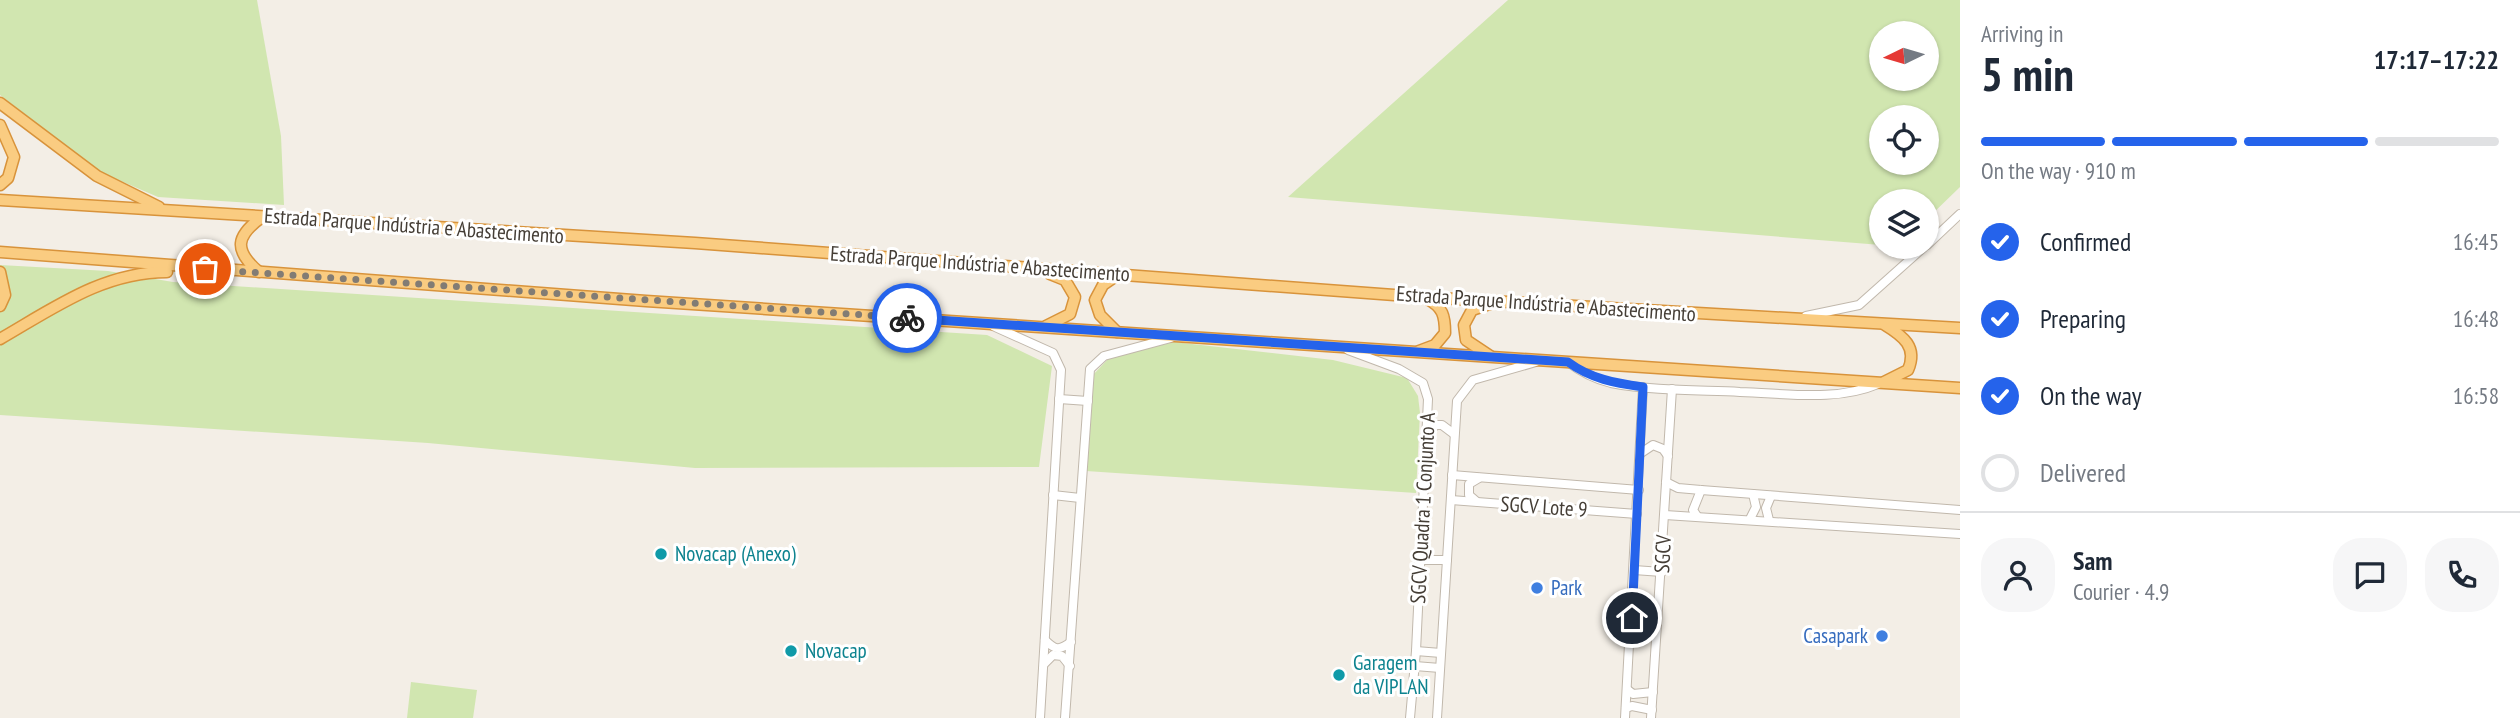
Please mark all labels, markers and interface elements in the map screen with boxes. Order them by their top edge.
text: Arriving in [1981,19,2063,48]
north arrow [1869,21,1939,91]
map controls [1869,21,1939,259]
text: 17:17–17:22 [2374,43,2499,76]
text: 5 min [1981,44,2074,104]
button: locate [1869,105,1939,175]
text: On the way · 910 m [1981,156,2136,185]
button: layers [1869,189,1939,259]
street label: Estrada Parque Indústria e Abastecimento [263,202,565,249]
icon: check [1981,223,2019,261]
text: Confirmed [2040,225,2131,258]
text: 16:45 [2453,227,2499,256]
pin [175,239,235,299]
street label: Estrada Parque Indústria e Abastecimento [829,240,1131,287]
icon: bag [186,250,224,288]
street label: Estrada Parque Indústria e Abastecimento [1395,280,1697,327]
courier [872,283,942,353]
icon: bike [888,299,926,337]
icon: check [1981,300,2019,338]
text: Preparing [2040,302,2126,335]
text: 16:48 [2453,304,2499,333]
icon: check [1981,377,2019,415]
text: On the way [2040,379,2142,412]
text: 16:58 [2453,381,2499,410]
street label: SGCV Quadra 1 Conjunto A [1404,412,1441,604]
text: Delivered [2040,456,2126,489]
street label: SGCV Lote 9 [1500,490,1588,523]
street label: SGCV [1648,534,1677,574]
button: person [1981,538,2055,612]
button: chat [2333,538,2407,612]
button: phone [2425,538,2499,612]
place label: Novacap (Anexo) [675,540,796,567]
text: Sam [2073,544,2112,577]
marker: Novacap (Anexo) [653,546,669,562]
place label: Park [1551,574,1582,601]
text: Courier · 4.9 [2073,577,2169,606]
marker: Park [1529,580,1545,596]
pin [1602,588,1662,648]
icon: home [1613,599,1651,637]
place label: Casapark [1803,622,1868,649]
marker: Casapark [1874,628,1890,644]
place label: Novacap [805,637,867,664]
marker: Novacap [783,643,799,659]
place label: Garagem da VIPLAN [1353,649,1429,700]
marker: Garagem da VIPLAN [1331,667,1347,683]

